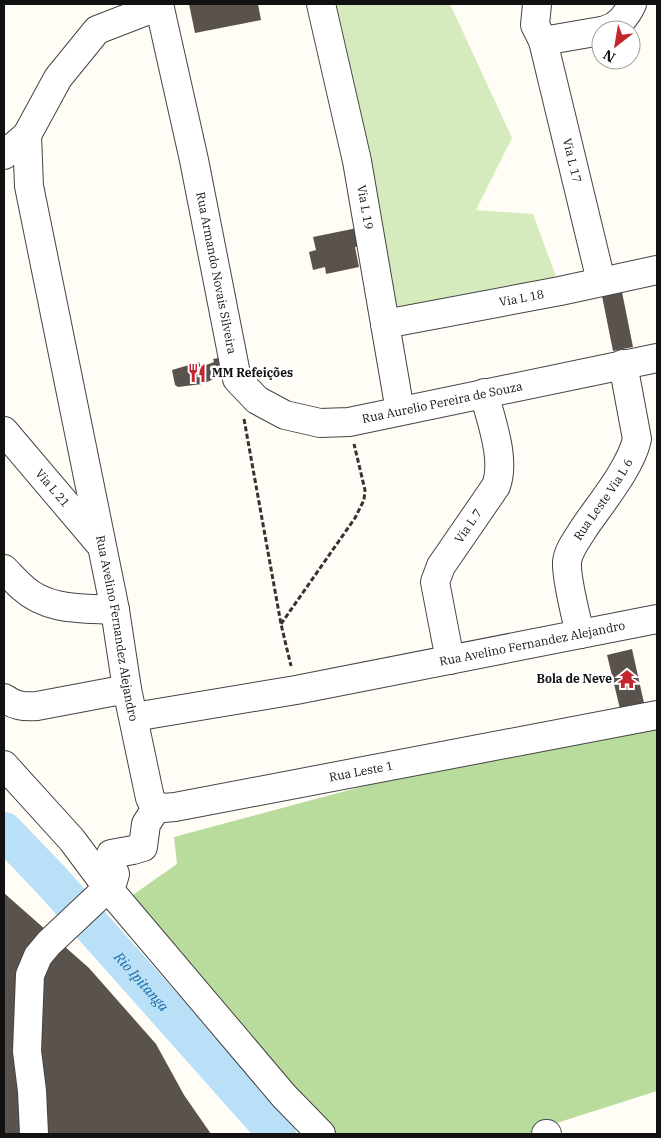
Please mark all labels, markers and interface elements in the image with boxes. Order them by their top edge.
north arrow [591,20,641,70]
text: N [600,46,619,67]
street label: Via L 17 [560,137,585,184]
street label: Via L 19 [354,184,377,231]
street label: Rua Armando Novais Silveira [193,190,240,356]
street label: Via L 18 [498,286,545,309]
restaurant icon: MM Refeições [186,362,208,384]
place label: MM Refeições [212,365,293,380]
street label: Rua Aurelio Pereira de Souza [361,378,524,426]
street label: Rua Leste Via L 6 [570,456,636,543]
street label: Via L 21 [33,466,73,510]
street label: Via L 7 [451,506,485,546]
street label: Rua Avelino Fernandez Alejandro [93,534,142,723]
street label: Rua Avelino Fernandez Alejandro [438,617,626,669]
temple icon: Bola de Neve [616,668,638,690]
place label: Bola de Neve [536,671,612,686]
street label: Rua Leste 1 [328,758,394,784]
water label: Rio Ipitanga [110,947,173,1015]

